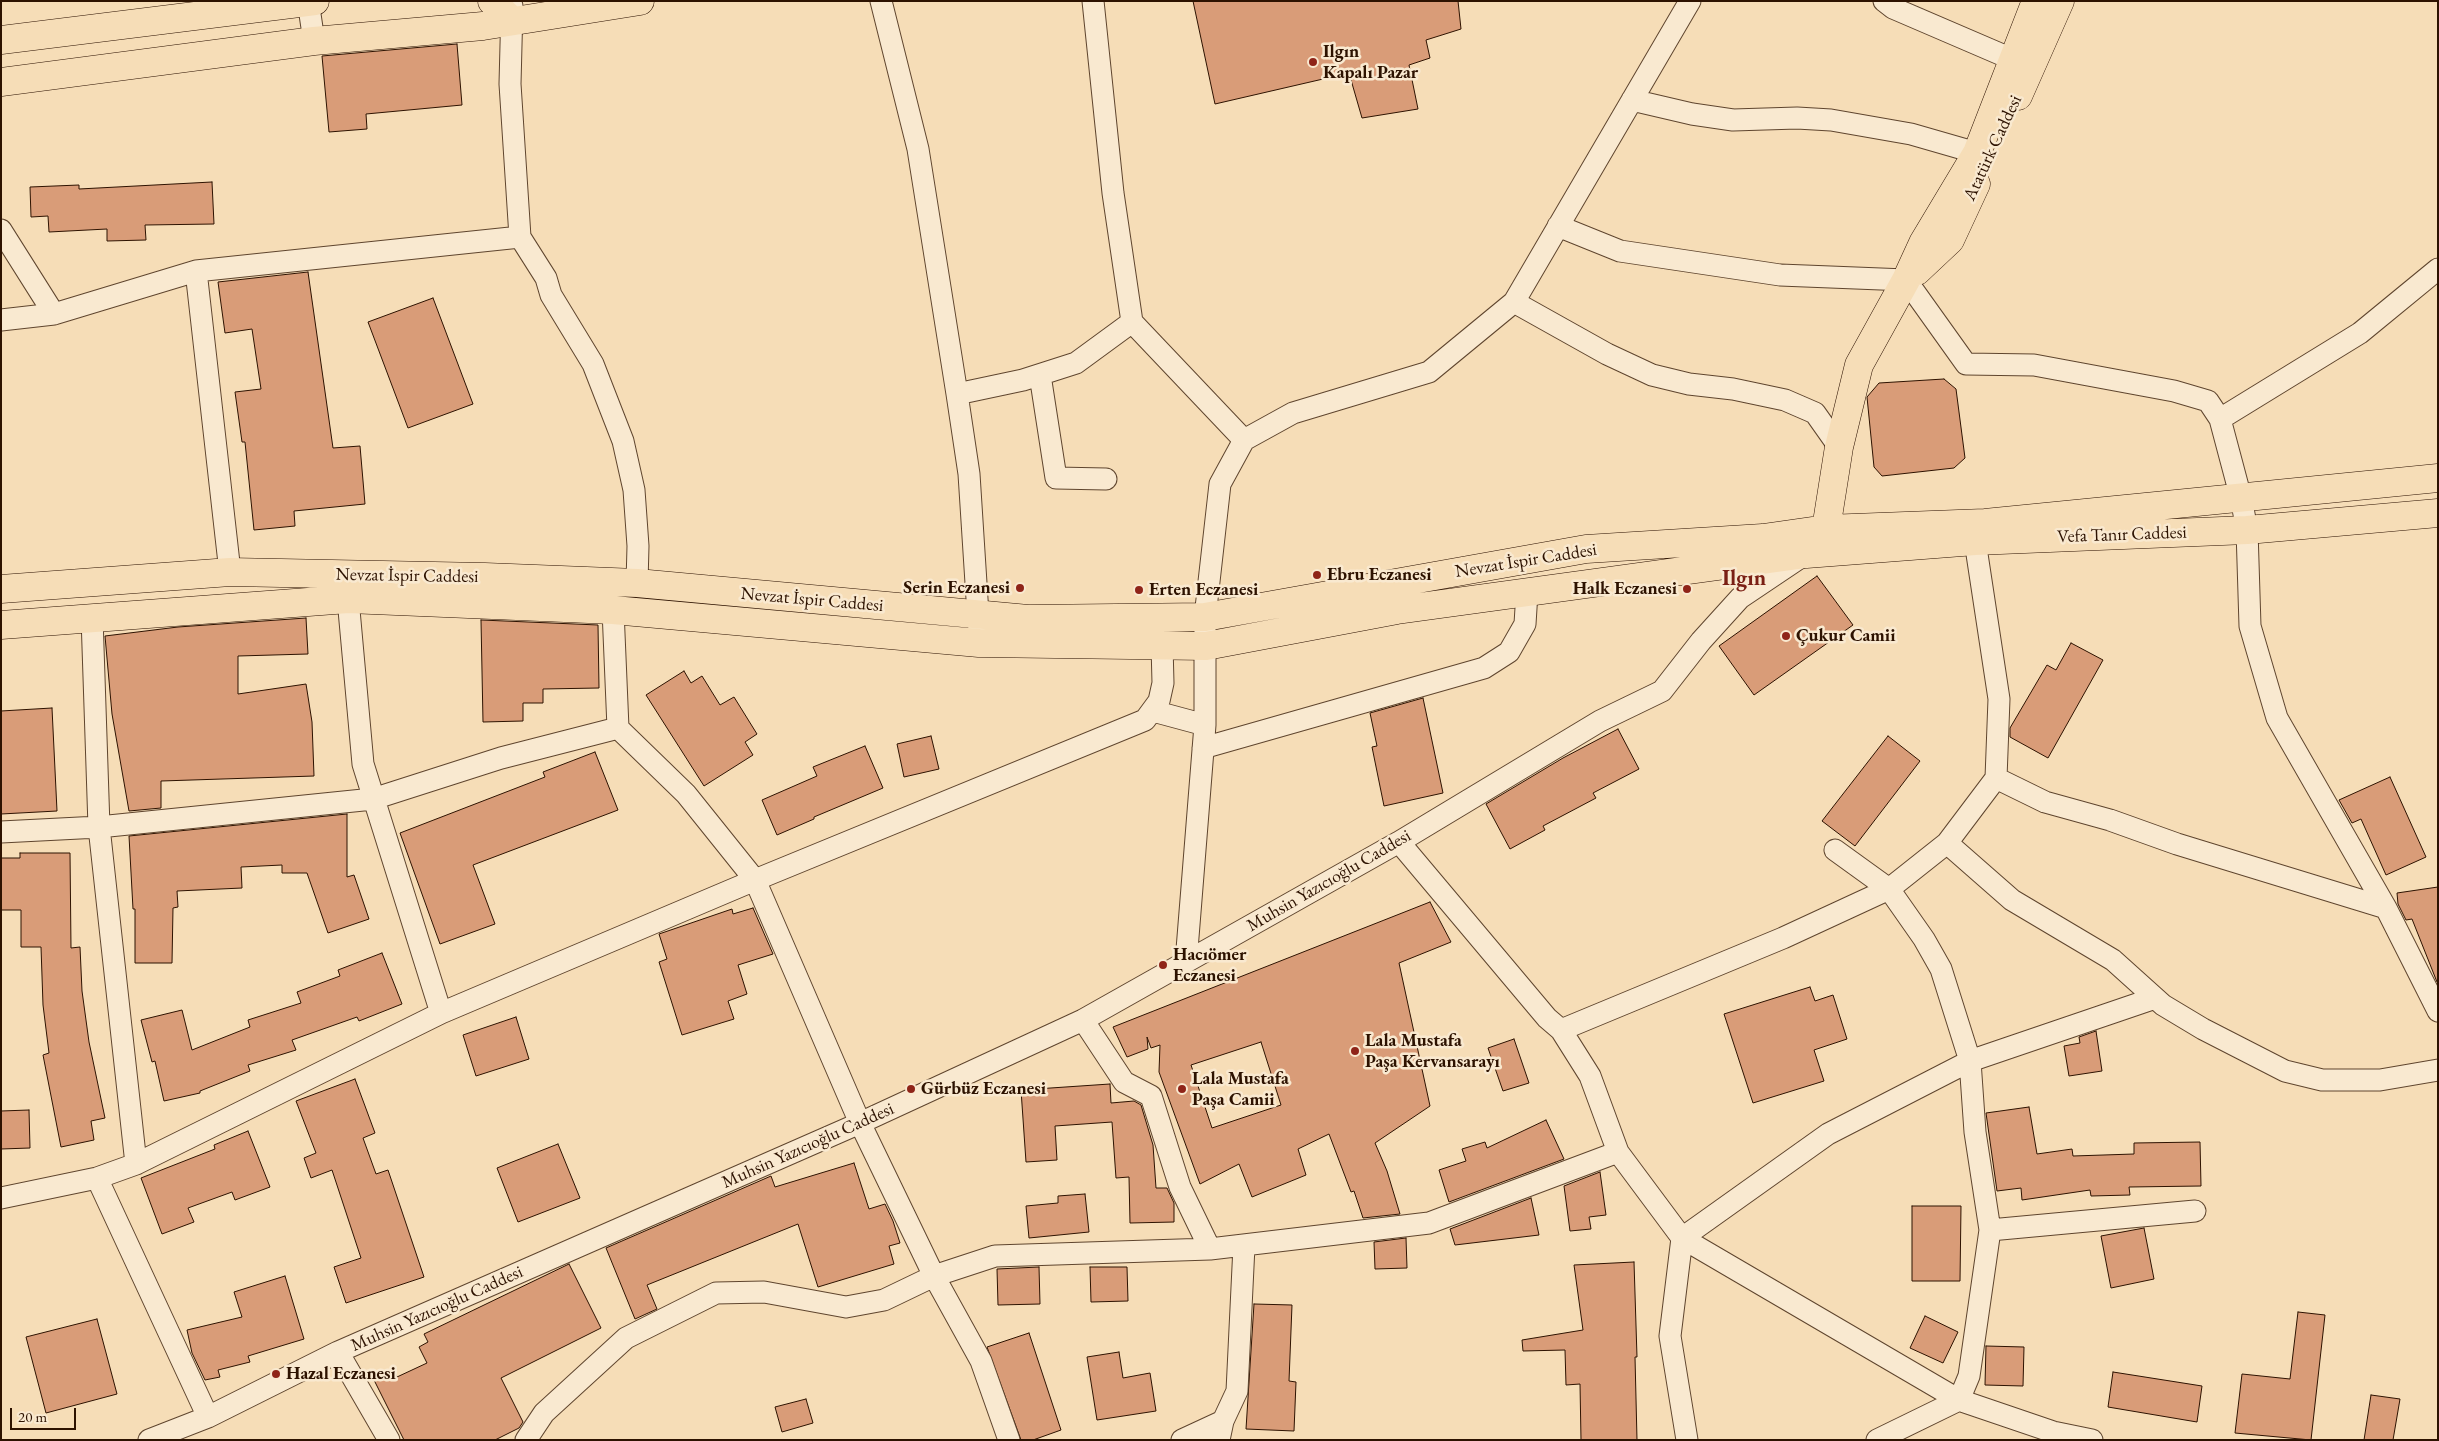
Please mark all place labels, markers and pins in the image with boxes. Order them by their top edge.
place label: Ilgın Kapalı Pazar [1323,41,1418,84]
marker: Ilgın Kapalı Pazar [1307,56,1319,68]
place label: Ebru Eczanesi [1327,564,1432,586]
marker: Ebru Eczanesi [1311,569,1323,581]
place label: Serin Eczanesi [903,577,1010,599]
place label: Halk Eczanesi [1573,578,1677,600]
place label: Erten Eczanesi [1149,579,1258,601]
marker: Serin Eczanesi [1014,582,1026,594]
marker: Halk Eczanesi [1681,583,1693,595]
marker: Erten Eczanesi [1133,584,1145,596]
place label: Çukur Camii [1796,625,1895,647]
marker: Çukur Camii [1780,630,1792,642]
place label: Hacıömer Eczanesi [1173,944,1246,986]
marker: Hacıömer Eczanesi [1157,959,1169,971]
place label: Lala Mustafa Paşa Kervansarayı [1365,1030,1500,1072]
marker: Lala Mustafa Paşa Kervansarayı [1349,1045,1361,1057]
place label: Lala Mustafa Paşa Camii [1192,1068,1289,1110]
place label: Gürbüz Eczanesi [921,1078,1046,1100]
marker: Gürbüz Eczanesi [905,1083,917,1095]
marker: Lala Mustafa Paşa Camii [1176,1083,1188,1095]
place label: Hazal Eczanesi [286,1363,396,1385]
marker: Hazal Eczanesi [270,1368,282,1380]

